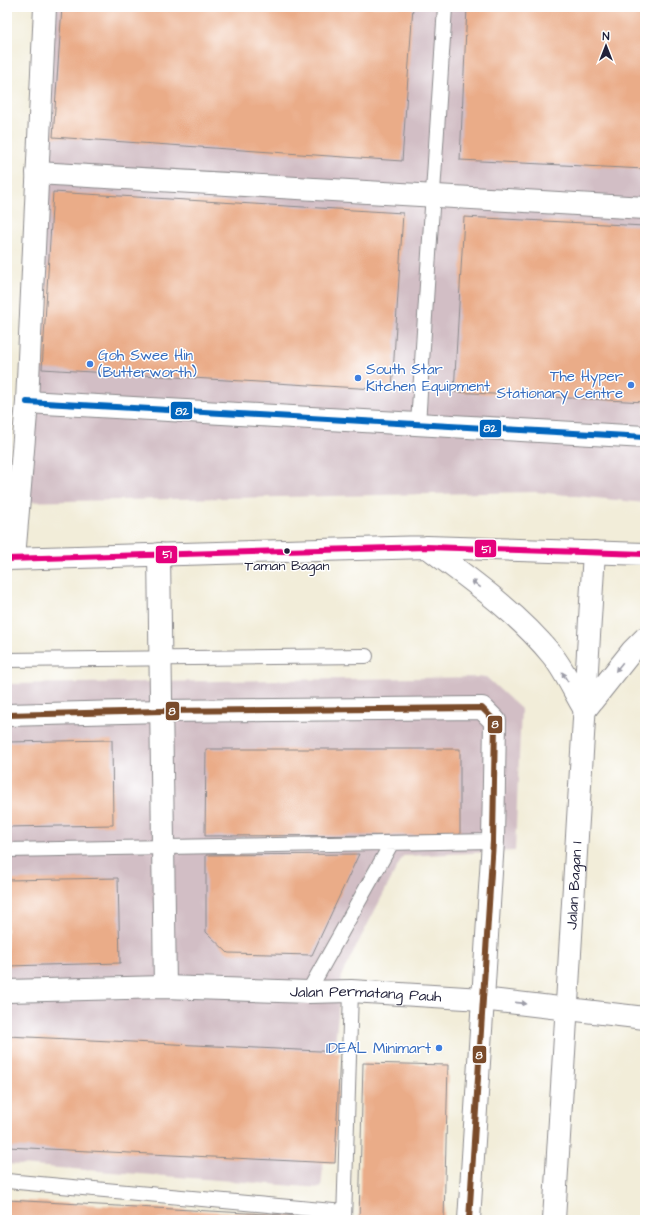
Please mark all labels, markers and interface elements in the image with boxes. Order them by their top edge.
north arrow [586,26,626,66]
text: N [603,29,610,44]
place label: Goh Swee Hin (Butterworth) [98,345,197,383]
marker: Goh Swee Hin (Butterworth) [85,359,95,369]
place label: South Star Kitchen Equipment [366,359,490,397]
place label: The Hyper Stationary Centre [497,366,623,405]
marker: South Star Kitchen Equipment [353,373,363,383]
marker: The Hyper Stationary Centre [626,380,636,390]
line badge: 82 [170,401,193,420]
text: 82 [175,404,189,419]
line badge: 82 [479,419,502,438]
text: 82 [483,421,497,436]
line badge: 51 [474,539,497,558]
text: 51 [481,542,491,557]
line badge: 51 [155,545,178,564]
marker: Taman Bagan [282,546,292,556]
text: 51 [162,547,172,562]
place label: Taman Bagan [245,556,329,576]
one-way arrow [470,580,481,588]
one-way arrow [615,662,623,673]
one-way arrow [562,671,569,683]
line badge: 8 [165,701,180,721]
text: 8 [168,704,176,719]
line badge: 8 [487,715,503,734]
text: 8 [491,717,499,732]
street label: Jalan Bagan 1 [561,841,588,930]
street label: Jalan Permatang Pauh [290,981,443,1008]
one-way arrow [515,1000,527,1006]
place label: IDEAL Minimart [326,1038,431,1059]
marker: IDEAL Minimart [434,1043,444,1053]
line badge: 8 [472,1045,487,1064]
text: 8 [475,1048,483,1063]

